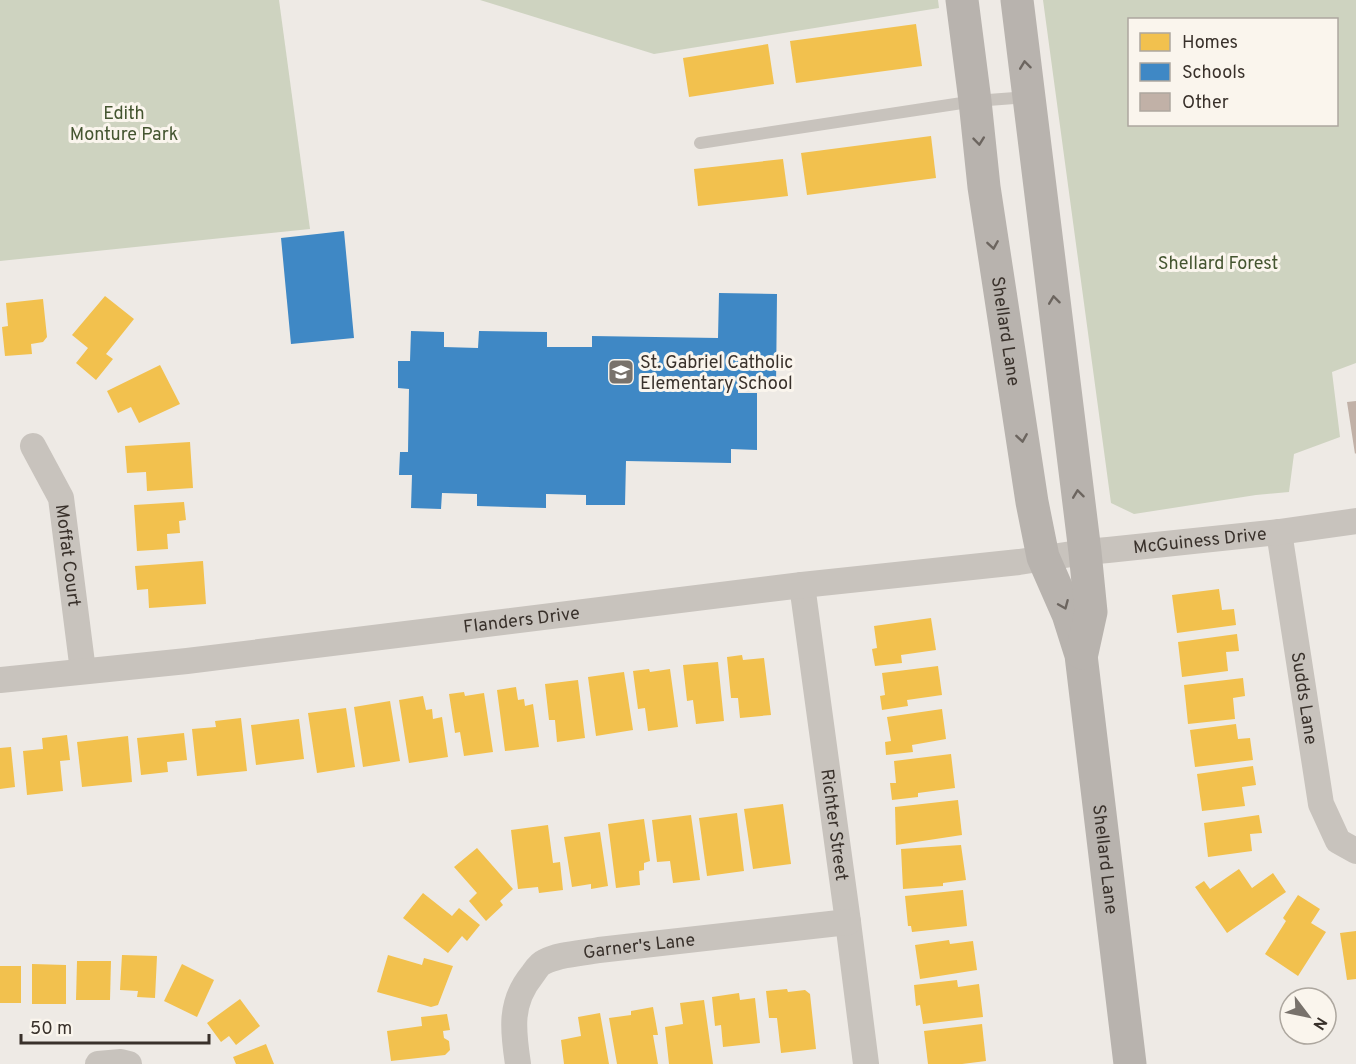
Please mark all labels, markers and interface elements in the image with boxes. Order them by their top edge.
legend [1128,18,1338,126]
text: Homes [1182,32,1238,55]
one-way arrow [1019,60,1032,69]
text: Schools [1182,62,1245,85]
text: Other [1182,92,1229,115]
park label: Edith Monture Park [70,103,178,147]
one-way arrow [972,137,985,146]
one-way arrow [986,241,998,250]
park label: Shellard Forest [1158,253,1278,276]
street label: Shellard Lane [985,275,1024,388]
one-way arrow [1049,295,1061,305]
place label: St. Gabriel Catholic Elementary School [640,352,793,396]
school or university icon: St. Gabriel Catholic Elementary School [606,357,636,387]
one-way arrow [1016,433,1028,443]
one-way arrow [1072,489,1085,498]
street label: Moffat Court [49,503,85,608]
street label: McGuiness Drive [1132,523,1268,560]
one-way arrow [1057,599,1069,610]
street label: Flanders Drive [462,603,581,640]
street label: Sudds Lane [1285,650,1322,746]
street label: Richter Street [814,768,852,882]
street label: Shellard Lane [1086,803,1122,916]
street label: Garner's Lane [582,929,696,965]
north arrow [1278,986,1338,1046]
scale bar [21,1007,208,1045]
text: N [1307,1013,1331,1033]
text: 50 m [30,1018,72,1041]

